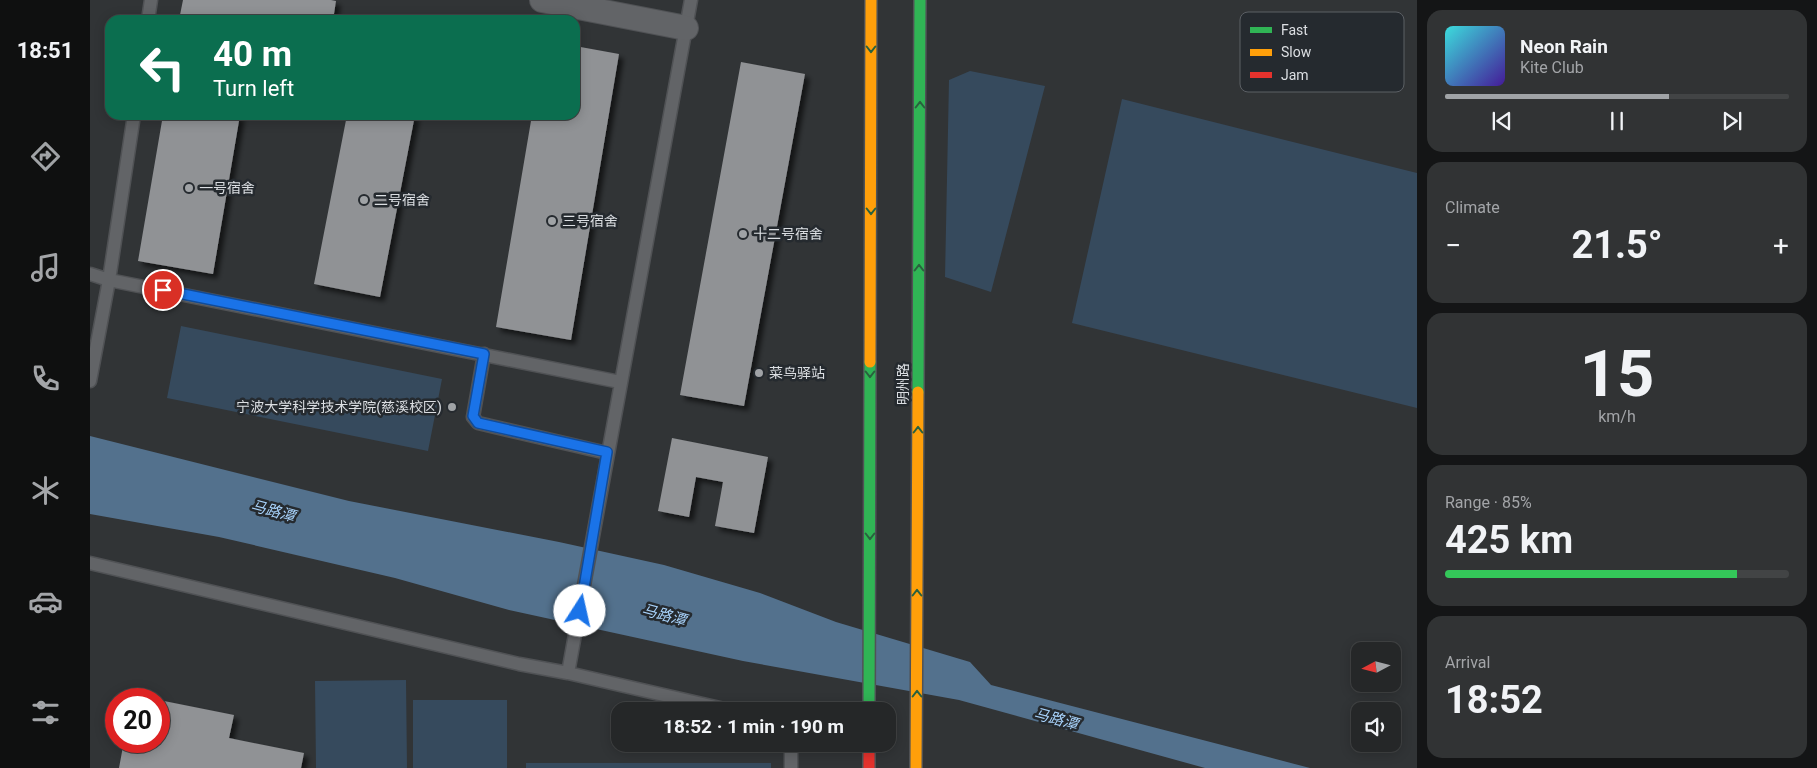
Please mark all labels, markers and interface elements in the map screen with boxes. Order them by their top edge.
legend [1240,12,1404,92]
text: Fast [1281,22,1308,38]
text: 40 m [213,34,292,75]
icon: left [130,35,195,100]
text: Neon Rain [1520,35,1608,58]
text: 18:51 [17,38,73,63]
text: Slow [1281,44,1312,60]
one-way arrow [866,45,876,53]
text: Kite Club [1520,58,1584,77]
text: Jam [1281,67,1309,83]
text: Turn left [213,76,294,101]
one-way arrow [915,101,925,108]
icon: previous [1488,107,1516,135]
icon: pause [1603,107,1631,135]
icon: next [1718,107,1746,135]
icon: directions [28,139,63,174]
place label: 一号宿舍 [199,180,255,196]
marker: 一号宿舍 [183,182,195,194]
place label: 二号宿舍 [374,192,430,208]
marker: 二号宿舍 [358,194,370,206]
text: Climate [1445,198,1500,217]
one-way arrow [866,208,876,215]
place label: 三号宿舍 [562,213,618,229]
marker: 三号宿舍 [546,215,558,227]
text: 21.5° [1571,223,1663,267]
place label: 十二号宿舍 [753,226,823,242]
marker: 十二号宿舍 [737,228,749,240]
text: − [1445,229,1461,262]
text: + [1773,229,1789,262]
icon: music [28,250,63,285]
one-way arrow [914,263,924,271]
pin [142,269,184,311]
icon: arrive [149,276,177,304]
text: 15 [1580,336,1654,412]
icon: phone [28,361,63,396]
street label: 明州路 [895,363,911,405]
place label: 菜鸟驿站 [769,365,825,381]
marker: 菜鸟驿站 [753,367,765,379]
one-way arrow [865,370,875,378]
place label: 宁波大学科学技术学院(慈溪校区) [236,399,442,416]
marker: 宁波大学科学技术学院(慈溪校区) [446,401,458,413]
text: km/h [1598,407,1636,426]
one-way arrow [913,426,923,434]
icon: climate [28,473,63,508]
text: Range · 85% [1445,493,1532,512]
water label: 马路潭 [249,496,300,526]
text: 425 km [1445,518,1573,562]
one-way arrow [865,532,875,540]
icon: car [28,584,63,619]
position arrow [553,584,605,636]
one-way arrow [912,588,922,596]
water label: 马路潭 [640,600,691,630]
north arrow [1351,642,1401,692]
map controls [1351,642,1401,752]
text: Arrival [1445,653,1490,672]
text: 18:52 [1445,678,1543,722]
speed limit sign: 20 [105,688,170,753]
one-way arrow [912,690,922,698]
icon: filters [28,695,63,730]
button: sound [1351,702,1401,752]
water label: 马路潭 [1032,704,1083,734]
text: 18:52 · 1 min · 190 m [663,715,844,738]

